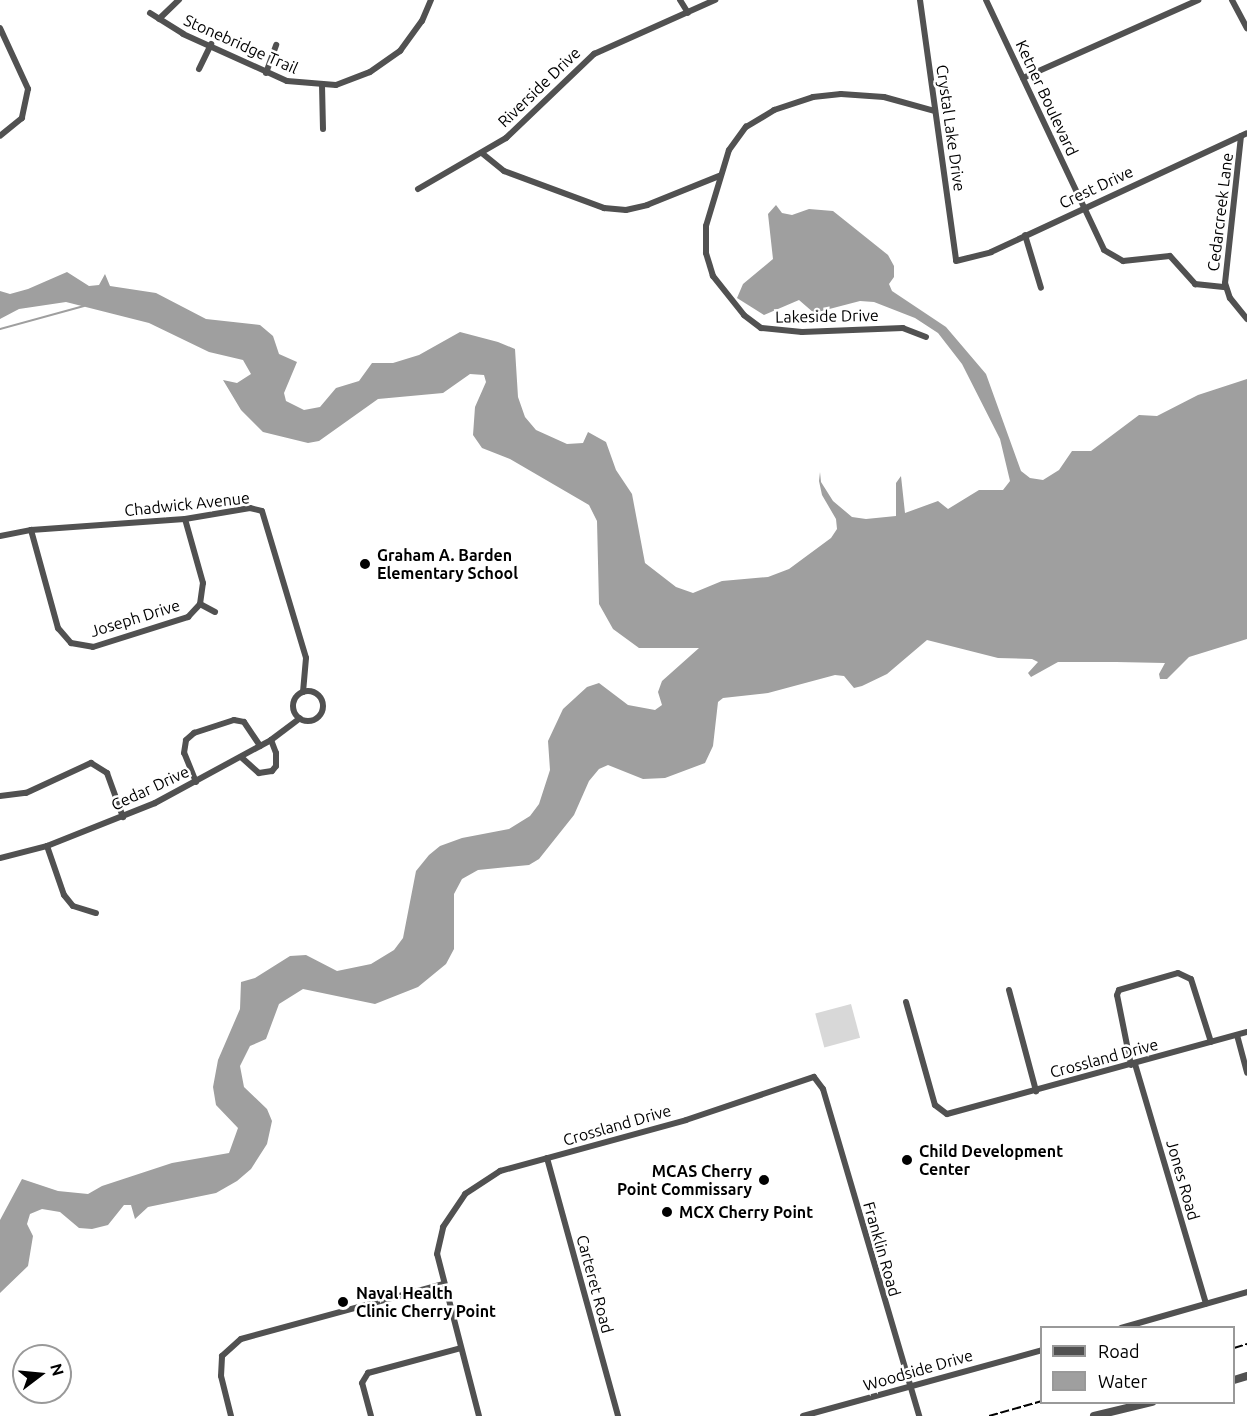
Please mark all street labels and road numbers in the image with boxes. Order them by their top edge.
street label: Stonebridge Trail [181,10,301,78]
street label: Ketner Boulevard [1012,37,1082,159]
street label: Riverside Drive [494,43,584,131]
street label: Crystal Lake Drive [933,63,969,193]
street label: Cedarcreek Lane [1203,152,1237,272]
street label: Crest Drive [1056,162,1136,212]
street label: Lakeside Drive [775,305,879,327]
street label: Chadwick Avenue [123,488,251,520]
street label: Joseph Drive [88,595,182,641]
street label: Cedar Drive [108,762,192,814]
street label: Crossland Drive [1048,1034,1160,1082]
street label: Crossland Drive [561,1100,673,1150]
street label: Jones Road [1162,1138,1204,1222]
street label: Franklin Road [859,1200,905,1298]
street label: Carteret Road [573,1233,617,1335]
street label: Woodside Drive [861,1345,975,1395]

